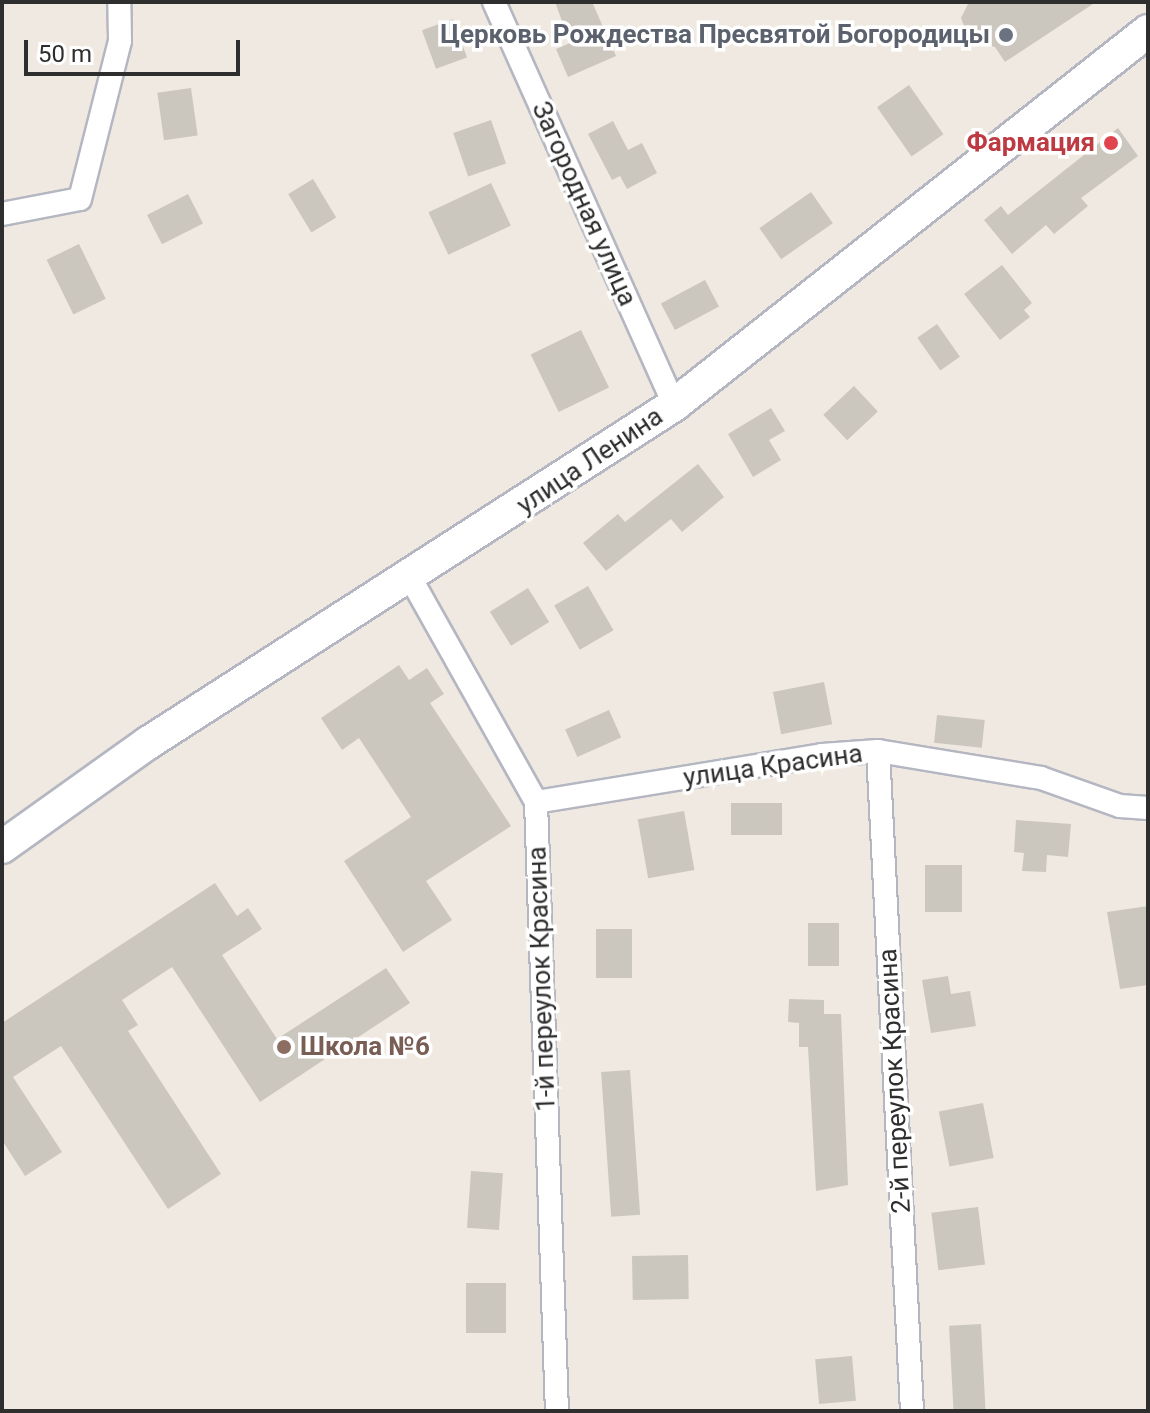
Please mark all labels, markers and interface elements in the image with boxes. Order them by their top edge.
place label: Церковь Рождества Пресвятой Богородицы [440,19,990,51]
scale bar [28,24,244,74]
marker: Церковь Рождества Пресвятой Богородицы [997,26,1015,44]
text: 50 m [38,40,92,68]
street label: Загородная улица [525,97,643,311]
place label: Фармация [966,127,1095,159]
marker: Фармация [1102,134,1120,152]
street label: улица Ленина [511,401,669,521]
street label: улица Красина [681,738,865,794]
street label: 1-й переулок Красина [522,846,562,1112]
street label: 2-й переулок Красина [872,948,918,1214]
place label: Школа №6 [300,1031,430,1063]
marker: Школа №6 [275,1038,293,1056]

